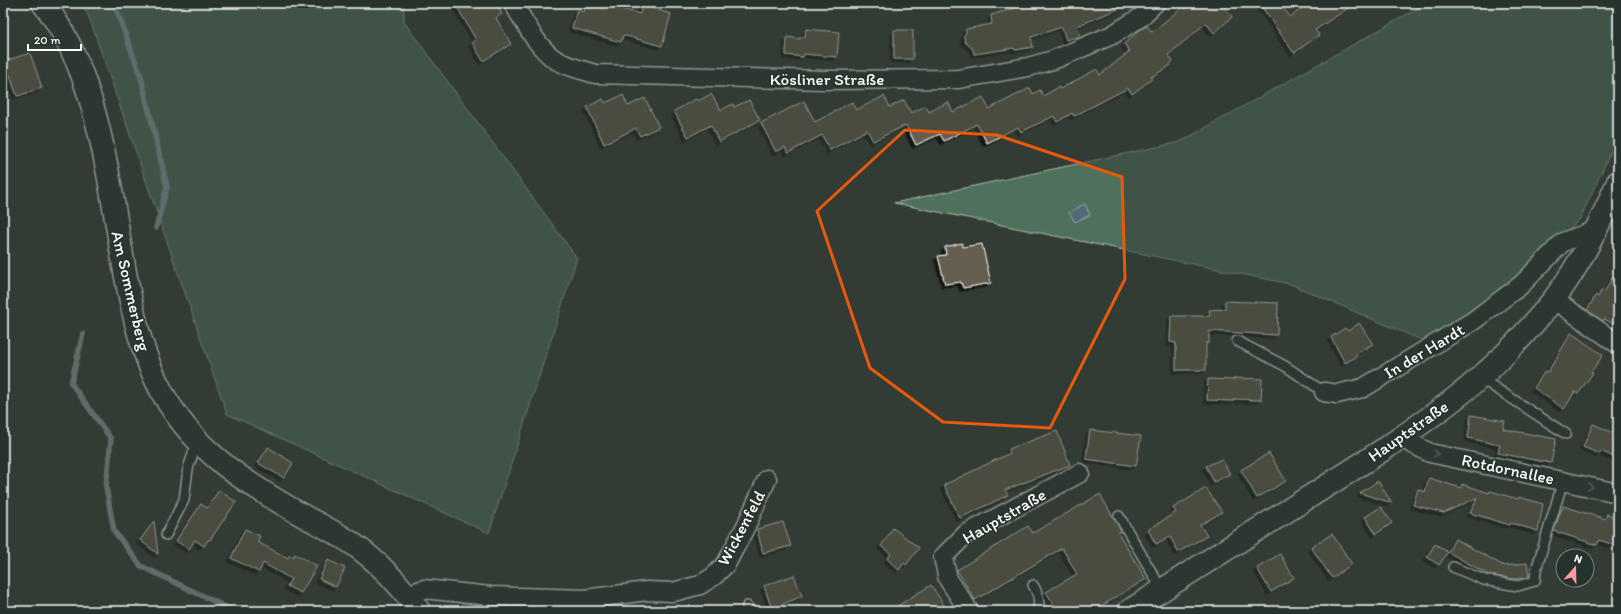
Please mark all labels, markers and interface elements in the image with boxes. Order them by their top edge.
scale bar [28,26,81,52]
text: 20 m [34,33,61,47]
street label: Kösliner Straße [770,69,884,89]
street label: Am Sommerberg [107,229,155,353]
street label: In der Hardt [1380,319,1468,383]
street label: Hauptstraße [1364,396,1452,466]
street label: Rotdornallee [1460,449,1556,489]
one-way arrow [1433,450,1439,458]
one-way arrow [1587,482,1594,490]
street label: Hauptstraße [959,484,1049,548]
street label: Wickenfeld [713,486,769,569]
north arrow [1555,548,1595,588]
text: N [1573,552,1584,566]

